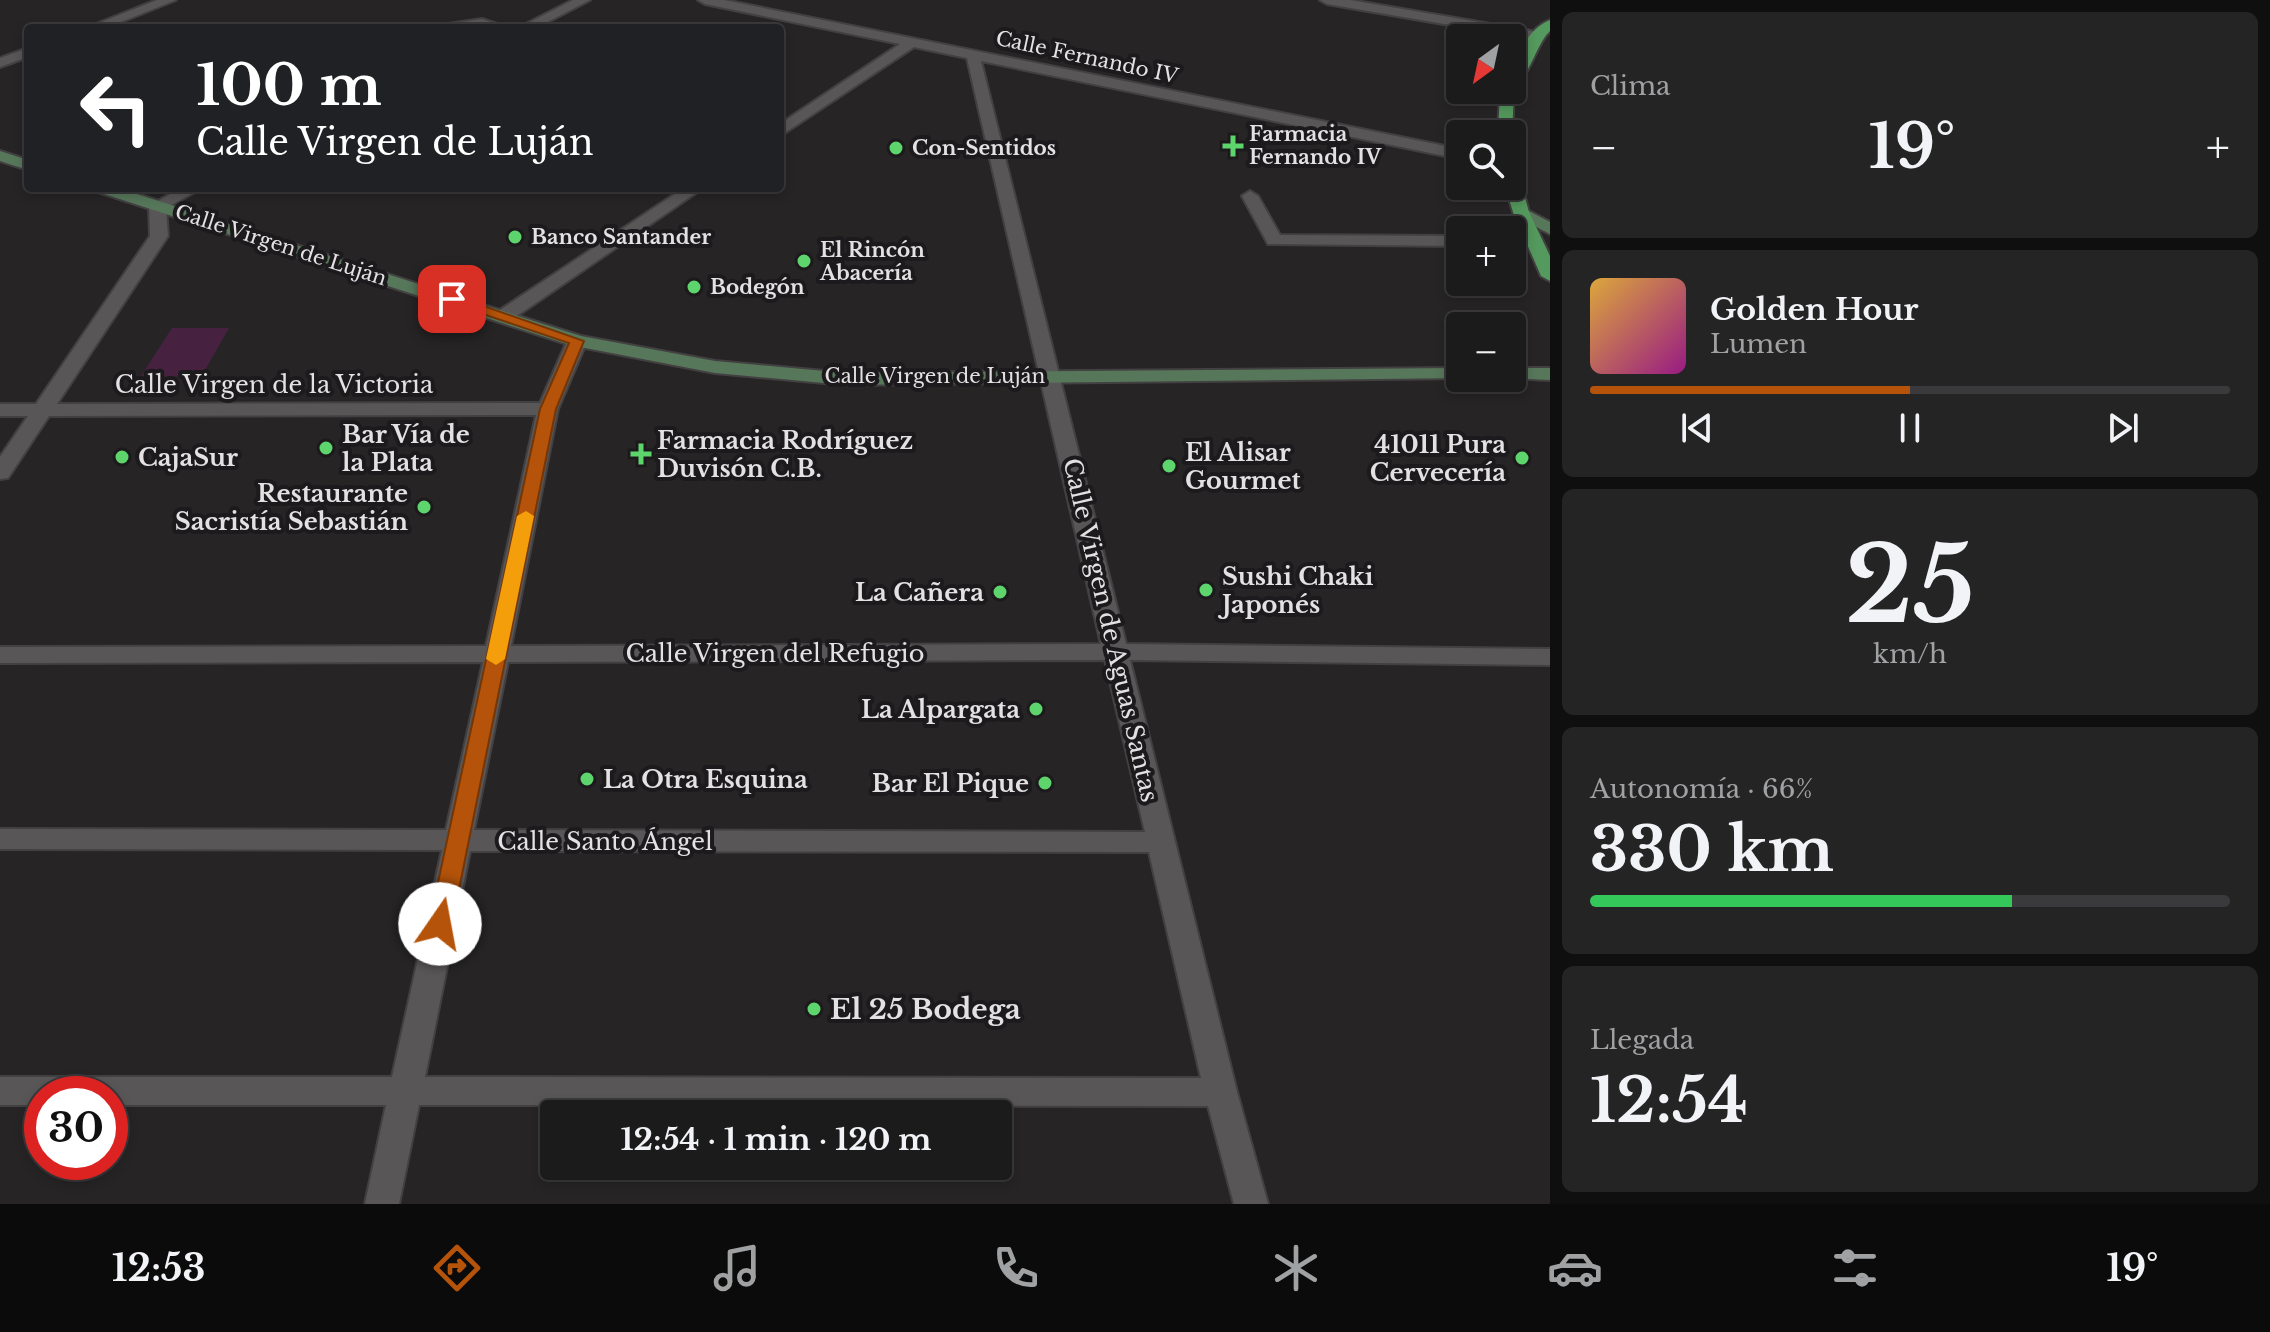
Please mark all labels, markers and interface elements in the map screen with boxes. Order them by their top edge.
north arrow [1446,24,1526,104]
map controls [1446,24,1526,392]
street label: Calle Fernando IV [994,26,1181,88]
text: 100 m [196,51,382,120]
icon: left [64,56,168,160]
text: Clima [1590,70,1670,102]
text: 19° [1869,110,1955,184]
text: Calle Virgen de Luján [196,120,593,165]
button: search [1446,120,1526,200]
text: − [1590,120,1618,175]
text: + [2206,120,2230,175]
place label: Farmacia Fernando IV [1249,122,1382,169]
place label: Con-Sentidos [912,136,1056,160]
marker: Farmacia Fernando IV [1224,137,1242,155]
marker: Con-Sentidos [887,139,905,157]
street label: Calle Virgen de Luján [172,199,390,291]
button: + [1446,216,1526,296]
place label: Banco Santander [531,225,711,249]
marker: Banco Santander [506,228,524,246]
place label: El Rincón Abacería [819,238,925,285]
marker: El Rincón Abacería [795,252,813,270]
pin [418,265,486,333]
place label: Bodegón [710,275,805,299]
icon: arrive [430,277,474,321]
marker: Bodegón [685,278,703,296]
text: Golden Hour [1710,291,1919,328]
button: − [1446,312,1526,392]
text: Lumen [1710,328,1807,360]
street label: Calle Virgen de Luján [825,364,1046,388]
street label: Calle Virgen de la Victoria [115,370,434,399]
icon: previous [1675,406,1719,450]
icon: pause [1888,406,1932,450]
icon: next [2101,406,2145,450]
place label: Bar Vía de la Plata [342,420,470,477]
place label: Farmacia Rodríguez Duvisón C.B. [657,426,913,483]
place label: 41011 Pura Cervecería [1370,430,1506,487]
place label: El Alisar Gourmet [1185,438,1301,495]
marker: Bar Vía de la Plata [317,439,335,457]
place label: CajaSur [138,443,238,472]
marker: Farmacia Rodríguez Duvisón C.B. [632,445,650,463]
marker: CajaSur [113,448,131,466]
marker: 41011 Pura Cervecería [1513,449,1531,467]
street label: Calle Virgen de Aguas Santas [1057,455,1165,805]
marker: El Alisar Gourmet [1160,457,1178,475]
place label: Restaurante Sacristía Sebastián [175,479,409,536]
marker: Restaurante Sacristía Sebastián [415,498,433,516]
text: 25 [1845,521,1975,650]
place label: Sushi Chaki Japonés [1217,562,1374,619]
place label: La Cañera [855,578,984,607]
marker: Sushi Chaki Japonés [1197,581,1215,599]
marker: La Cañera [991,583,1009,601]
text: km/h [1873,638,1947,670]
street label: Calle Virgen del Refugio [626,639,924,668]
place label: La Alpargata [861,695,1020,724]
marker: La Alpargata [1027,700,1045,718]
place label: La Otra Esquina [603,765,808,794]
place label: Bar El Pique [872,769,1029,798]
marker: La Otra Esquina [578,770,596,788]
text: Autonomía · 66% [1590,773,1813,805]
marker: Bar El Pique [1036,774,1054,792]
text: 330 km [1590,813,1834,887]
street label: Calle Santo Ángel [497,827,713,856]
position arrow [398,882,482,966]
place label: El 25 Bodega [830,992,1021,1027]
marker: El 25 Bodega [805,1000,823,1018]
text: Llegada [1590,1024,1694,1056]
text: 12:54 [1590,1064,1748,1138]
speed limit sign: 30 [24,1076,128,1180]
text: 12:54 · 1 min · 120 m [621,1121,931,1158]
icon: directions [429,1240,485,1296]
icon: music [709,1240,765,1296]
icon: phone [988,1240,1044,1296]
icon: climate [1268,1240,1324,1296]
icon: car [1547,1240,1603,1296]
icon: filters [1827,1240,1883,1296]
text: 12:53 [112,1246,205,1291]
text: 19° [2106,1246,2158,1291]

